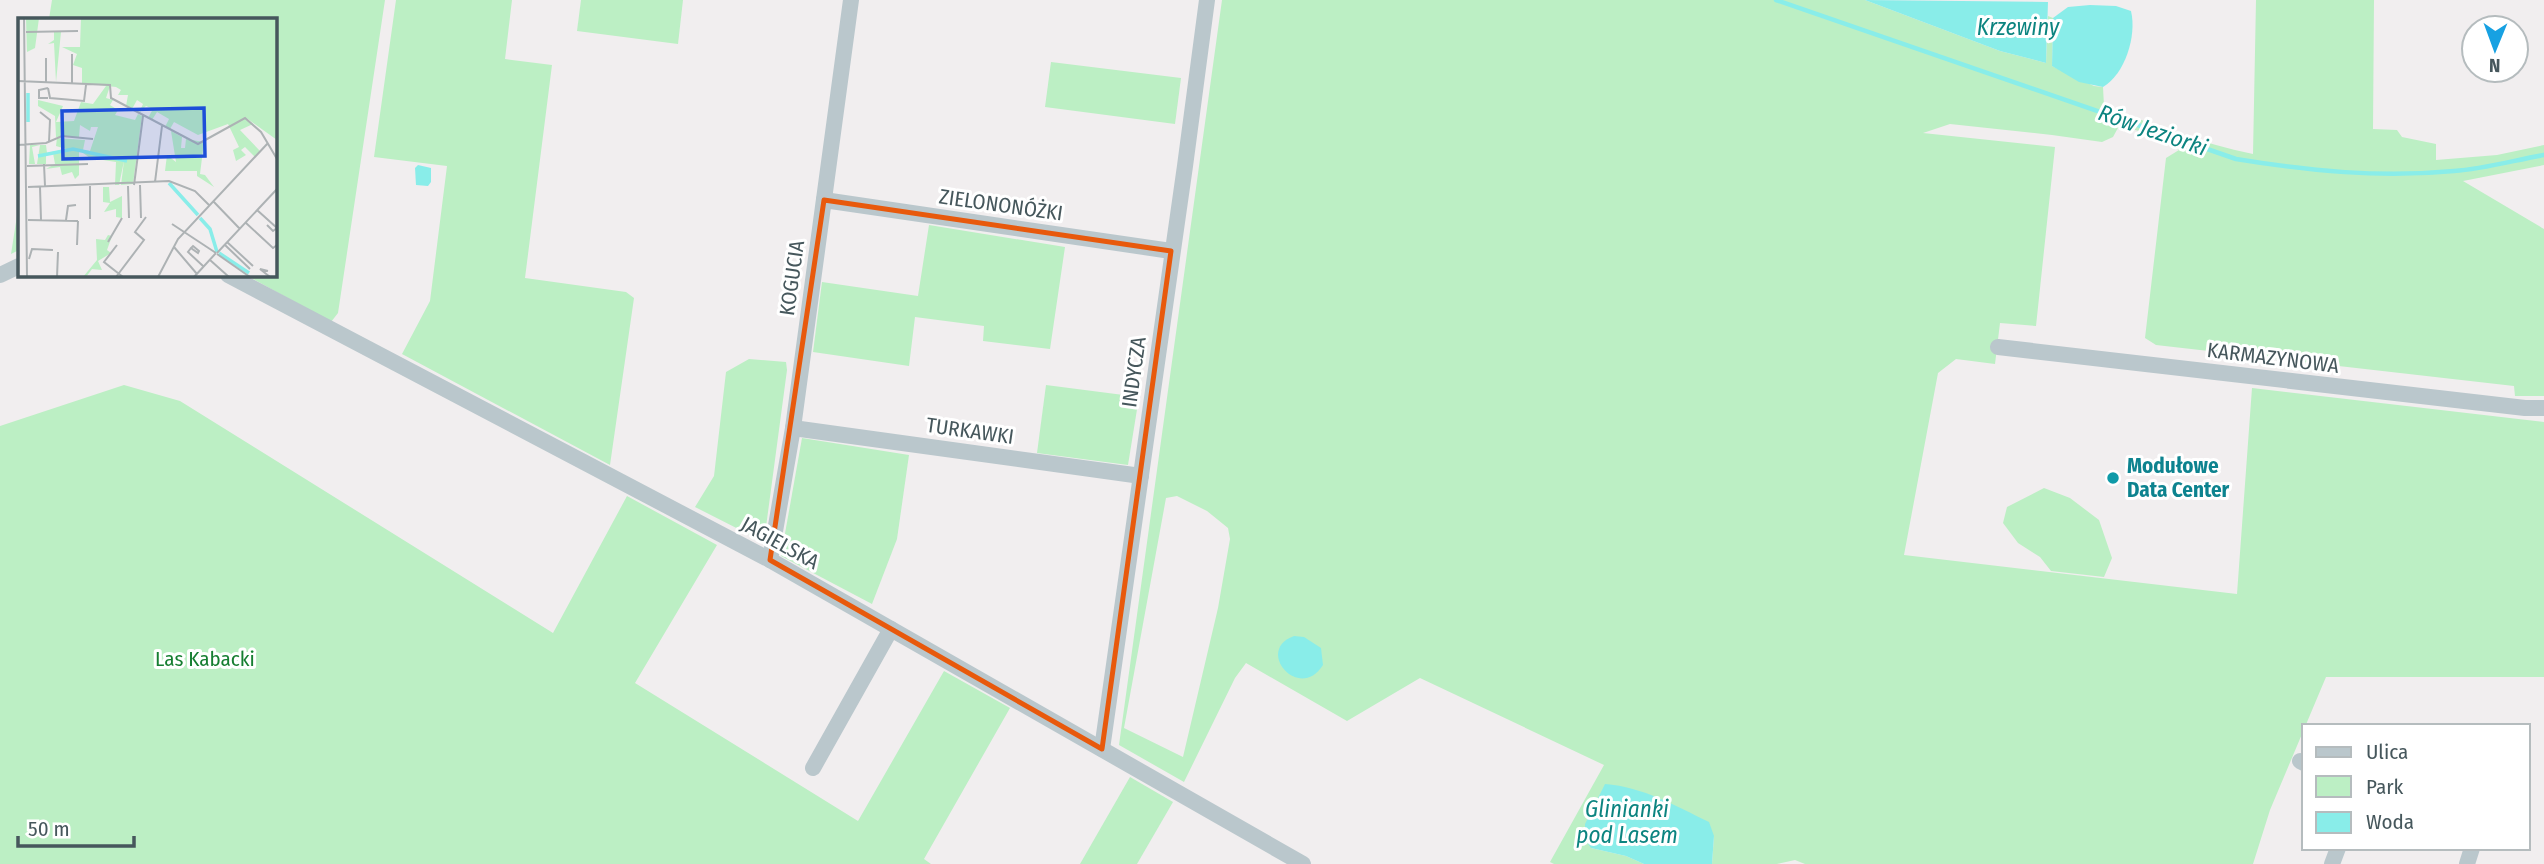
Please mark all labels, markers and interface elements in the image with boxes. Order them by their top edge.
water label: Krzewiny [1977,13,2060,41]
north arrow [2460,14,2530,84]
inset map [18,18,276,276]
text: N [2489,54,2501,77]
water label: Rów Jeziorki [2095,98,2211,162]
street label: ZIELONONÓŻKI [937,183,1065,227]
street label: KOGUCIA [774,239,810,317]
street label: INDYCZA [1116,335,1152,409]
street label: KARMAZYNOWA [2206,337,2340,379]
street label: TURKAWKI [925,412,1015,450]
place label: Modułowe Data Center [2127,453,2230,503]
marker: Modułowe Data Center [2105,470,2121,486]
street label: JAGIELSKA [736,511,824,575]
park label: Las Kabacki [155,646,255,672]
legend [2302,724,2530,850]
text: Ulica [2366,739,2408,765]
text: Park [2366,774,2404,800]
water label: Glinianki pod Lasem [1576,795,1678,849]
scale bar [18,804,133,848]
text: Woda [2366,809,2414,835]
text: 50 m [28,816,70,842]

